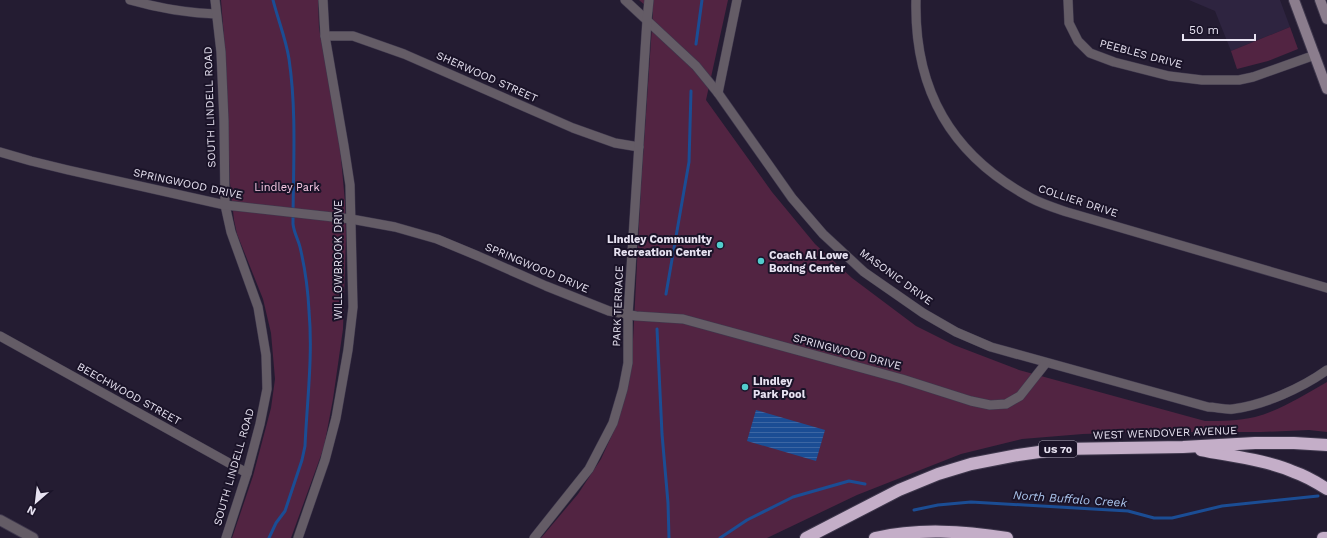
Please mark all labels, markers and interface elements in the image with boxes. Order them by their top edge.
scale bar [1183,16,1255,42]
text: 50 m [1189,23,1219,37]
street label: PEEBLES DRIVE [1098,37,1184,71]
street label: SOUTH LINDELL ROAD [201,46,219,168]
street label: SHERWOOD STREET [434,49,540,105]
street label: SPRINGWOOD DRIVE [132,166,244,202]
park label: Lindley Park [254,181,320,194]
street label: COLLIER DRIVE [1037,182,1119,220]
street label: WILLOWBROOK DRIVE [332,200,345,320]
place label: Lindley Community Recreation Center [607,233,713,259]
street label: SPRINGWOOD DRIVE [483,240,591,296]
marker: Lindley Community Recreation Center [715,240,725,250]
street label: MASONIC DRIVE [857,246,935,308]
place label: Coach Al Lowe Boxing Center [769,249,848,275]
marker: Coach Al Lowe Boxing Center [756,256,766,266]
street label: PARK TERRACE [610,265,626,347]
street label: SPRINGWOOD DRIVE [791,331,903,373]
street label: BEECHWOOD STREET [75,360,183,428]
place label: Lindley Park Pool [753,375,806,401]
marker: Lindley Park Pool [740,382,750,392]
street label: SOUTH LINDELL ROAD [211,407,257,527]
street label: WEST WENDOVER AVENUE [1093,424,1237,442]
road number: US 70 [1039,441,1077,457]
north arrow [16,482,56,522]
water label: North Buffalo Creek [1013,488,1128,510]
text: N [25,503,38,518]

